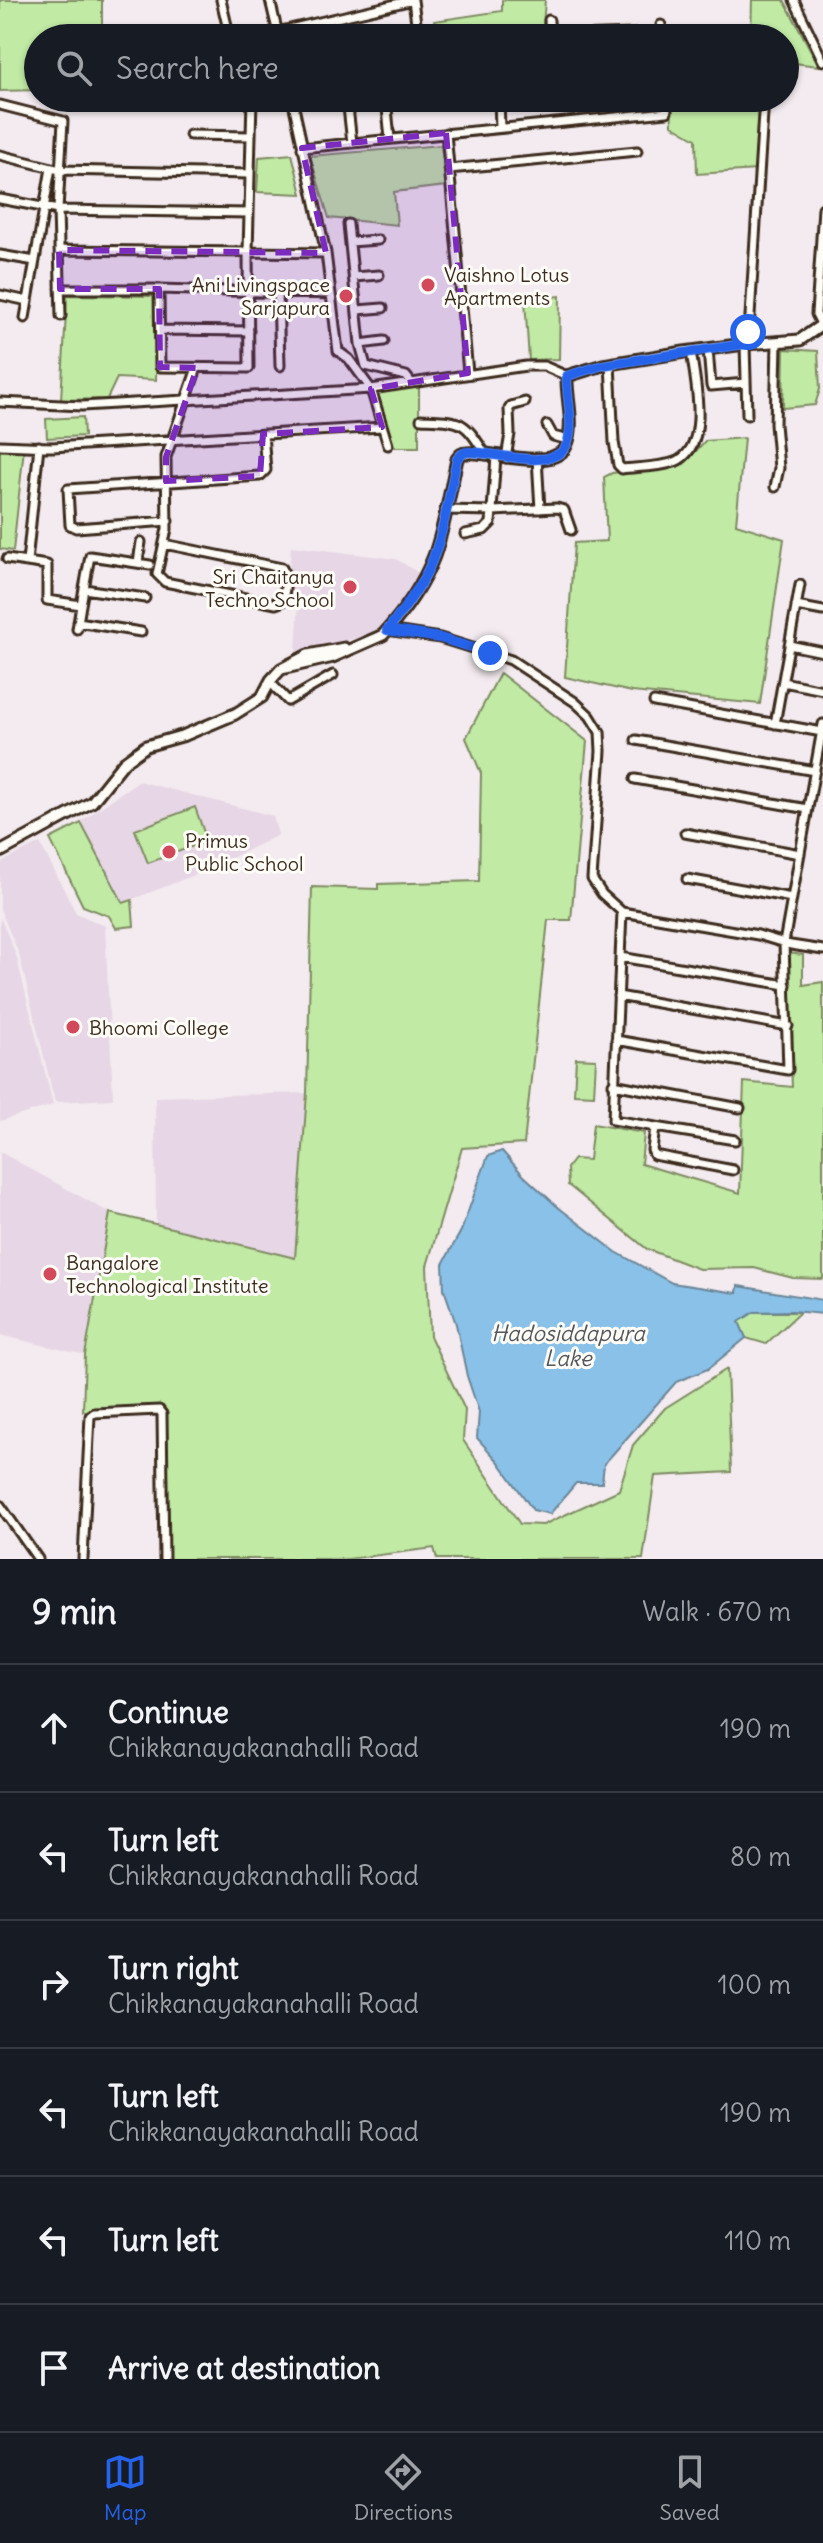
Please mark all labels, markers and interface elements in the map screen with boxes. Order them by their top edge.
search box [24,24,799,112]
icon: search [52,46,96,90]
text: Search here [116,49,279,87]
place label: Vaishno Lotus Apartments [444,262,569,310]
place label: Ani Livingspace Sarjapura [192,272,330,320]
marker: Vaishno Lotus Apartments [419,276,437,294]
marker: Ani Livingspace Sarjapura [337,287,355,305]
route start [730,314,766,350]
place label: Sri Chaitanya Techno School [205,564,334,612]
marker: Sri Chaitanya Techno School [341,578,359,596]
route end [472,635,508,671]
place label: Primus Public School [185,828,303,876]
marker: Primus Public School [160,843,178,861]
place label: Bhoomi College [89,1015,229,1040]
marker: Bhoomi College [64,1018,82,1036]
place label: Bangalore Technological Institute [66,1250,269,1298]
marker: Bangalore Technological Institute [41,1265,59,1283]
water label: Hadosiddapura Lake [491,1319,646,1372]
text: 9 min [32,1590,117,1633]
text: Walk · 670 m [642,1595,791,1628]
text: Continue [108,1693,229,1731]
icon: ahead [32,1706,76,1750]
text: 190 m [720,1712,791,1745]
text: Chikkanayakanahalli Road [108,1731,419,1764]
text: Turn left [108,1821,219,1859]
icon: left [32,1834,76,1878]
text: 80 m [730,1840,791,1873]
text: Chikkanayakanahalli Road [108,1859,419,1892]
text: Turn right [108,1949,239,1987]
icon: right [32,1962,76,2006]
text: 100 m [717,1968,791,2001]
text: Chikkanayakanahalli Road [108,1987,419,2020]
text: Turn left [108,2077,219,2115]
icon: left [32,2090,76,2134]
text: 190 m [720,2096,791,2129]
text: Chikkanayakanahalli Road [108,2115,419,2148]
icon: left [32,2218,76,2262]
text: Turn left [108,2221,219,2259]
text: 110 m [724,2224,791,2257]
icon: arrive [32,2346,76,2390]
text: Arrive at destination [108,2349,380,2387]
tab: Map [103,2450,147,2526]
tab: Directions [354,2450,453,2526]
tab: Saved [659,2450,720,2526]

